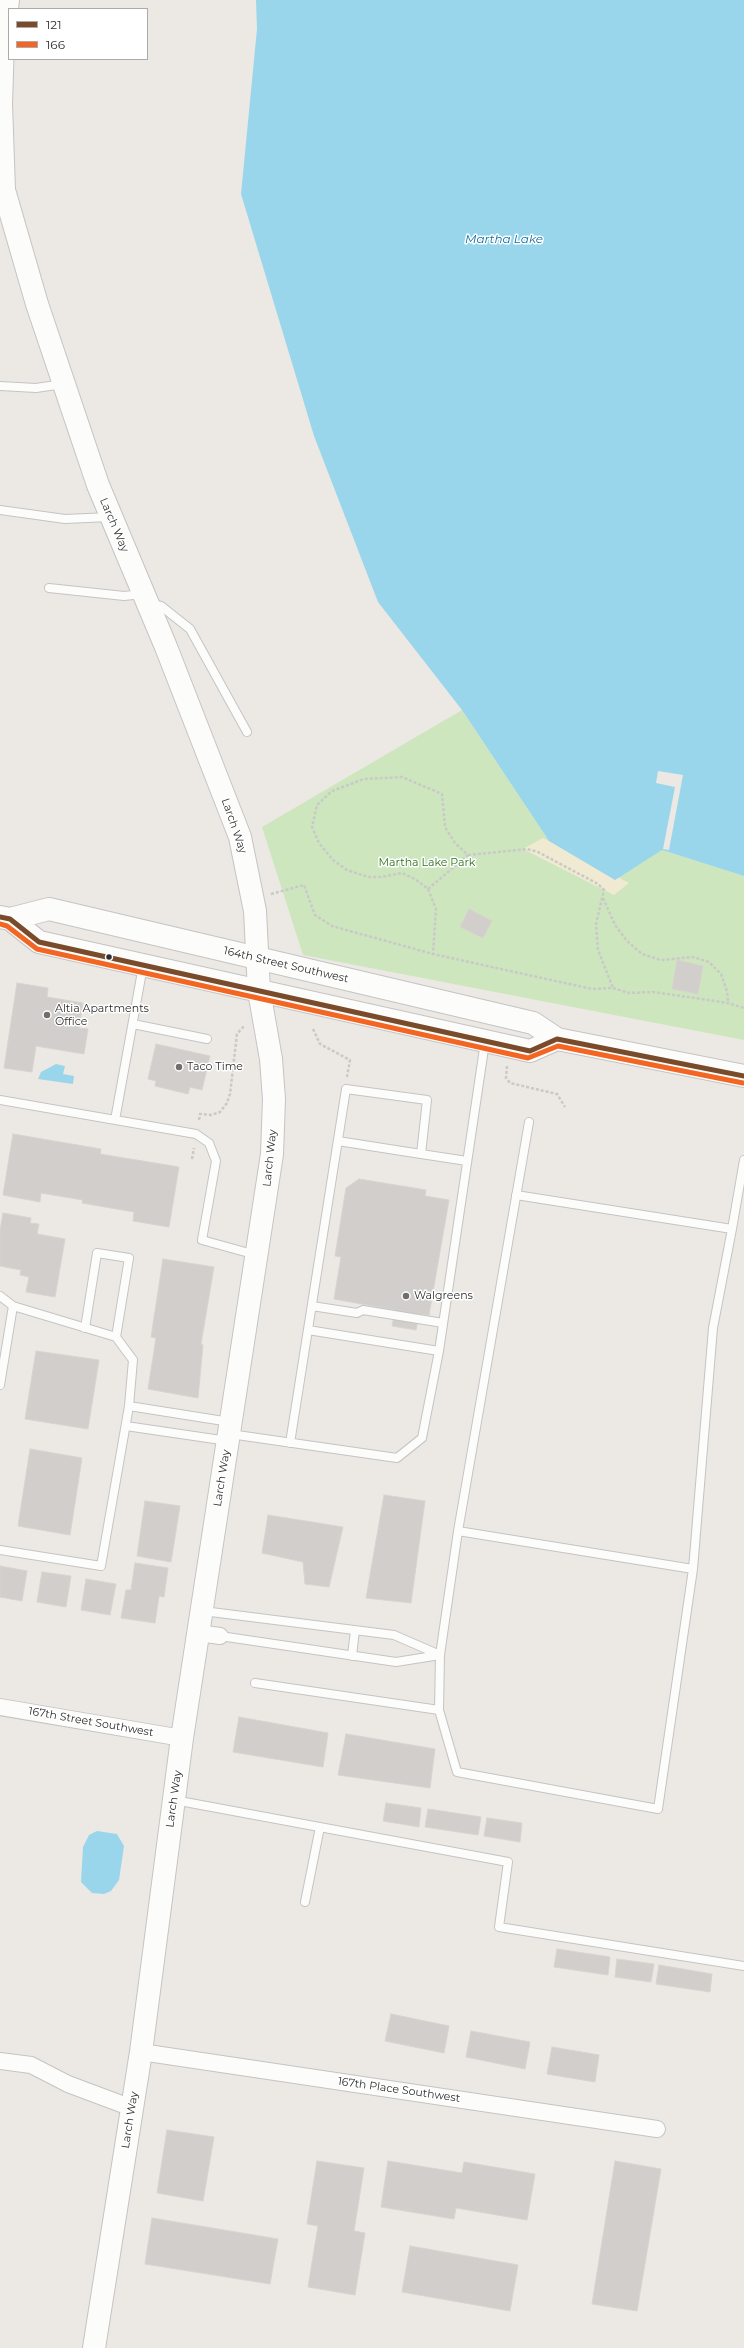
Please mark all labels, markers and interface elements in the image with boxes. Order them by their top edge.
legend [8,8,148,60]
text: 121 [46,17,61,32]
text: 166 [46,37,65,52]
water label: Martha Lake [465,232,543,246]
street label: Larch Way [97,496,131,554]
street label: Larch Way [218,797,250,855]
park label: Martha Lake Park [379,856,475,870]
street label: 164th Street Southwest [222,944,350,986]
unlabelled marker [104,952,114,962]
place label: Altia Apartments Office [55,1002,149,1028]
marker: Altia Apartments Office [42,1010,52,1020]
place label: Taco Time [187,1060,243,1074]
marker: Taco Time [174,1062,184,1072]
street label: Larch Way [260,1129,280,1187]
place label: Walgreens [414,1289,473,1303]
marker: Walgreens [401,1291,411,1301]
street label: Larch Way [211,1449,233,1507]
street label: 167th Street Southwest [27,1705,155,1739]
street label: Larch Way [163,1770,185,1828]
street label: 167th Place Southwest [337,2075,461,2105]
street label: Larch Way [119,2091,141,2149]

